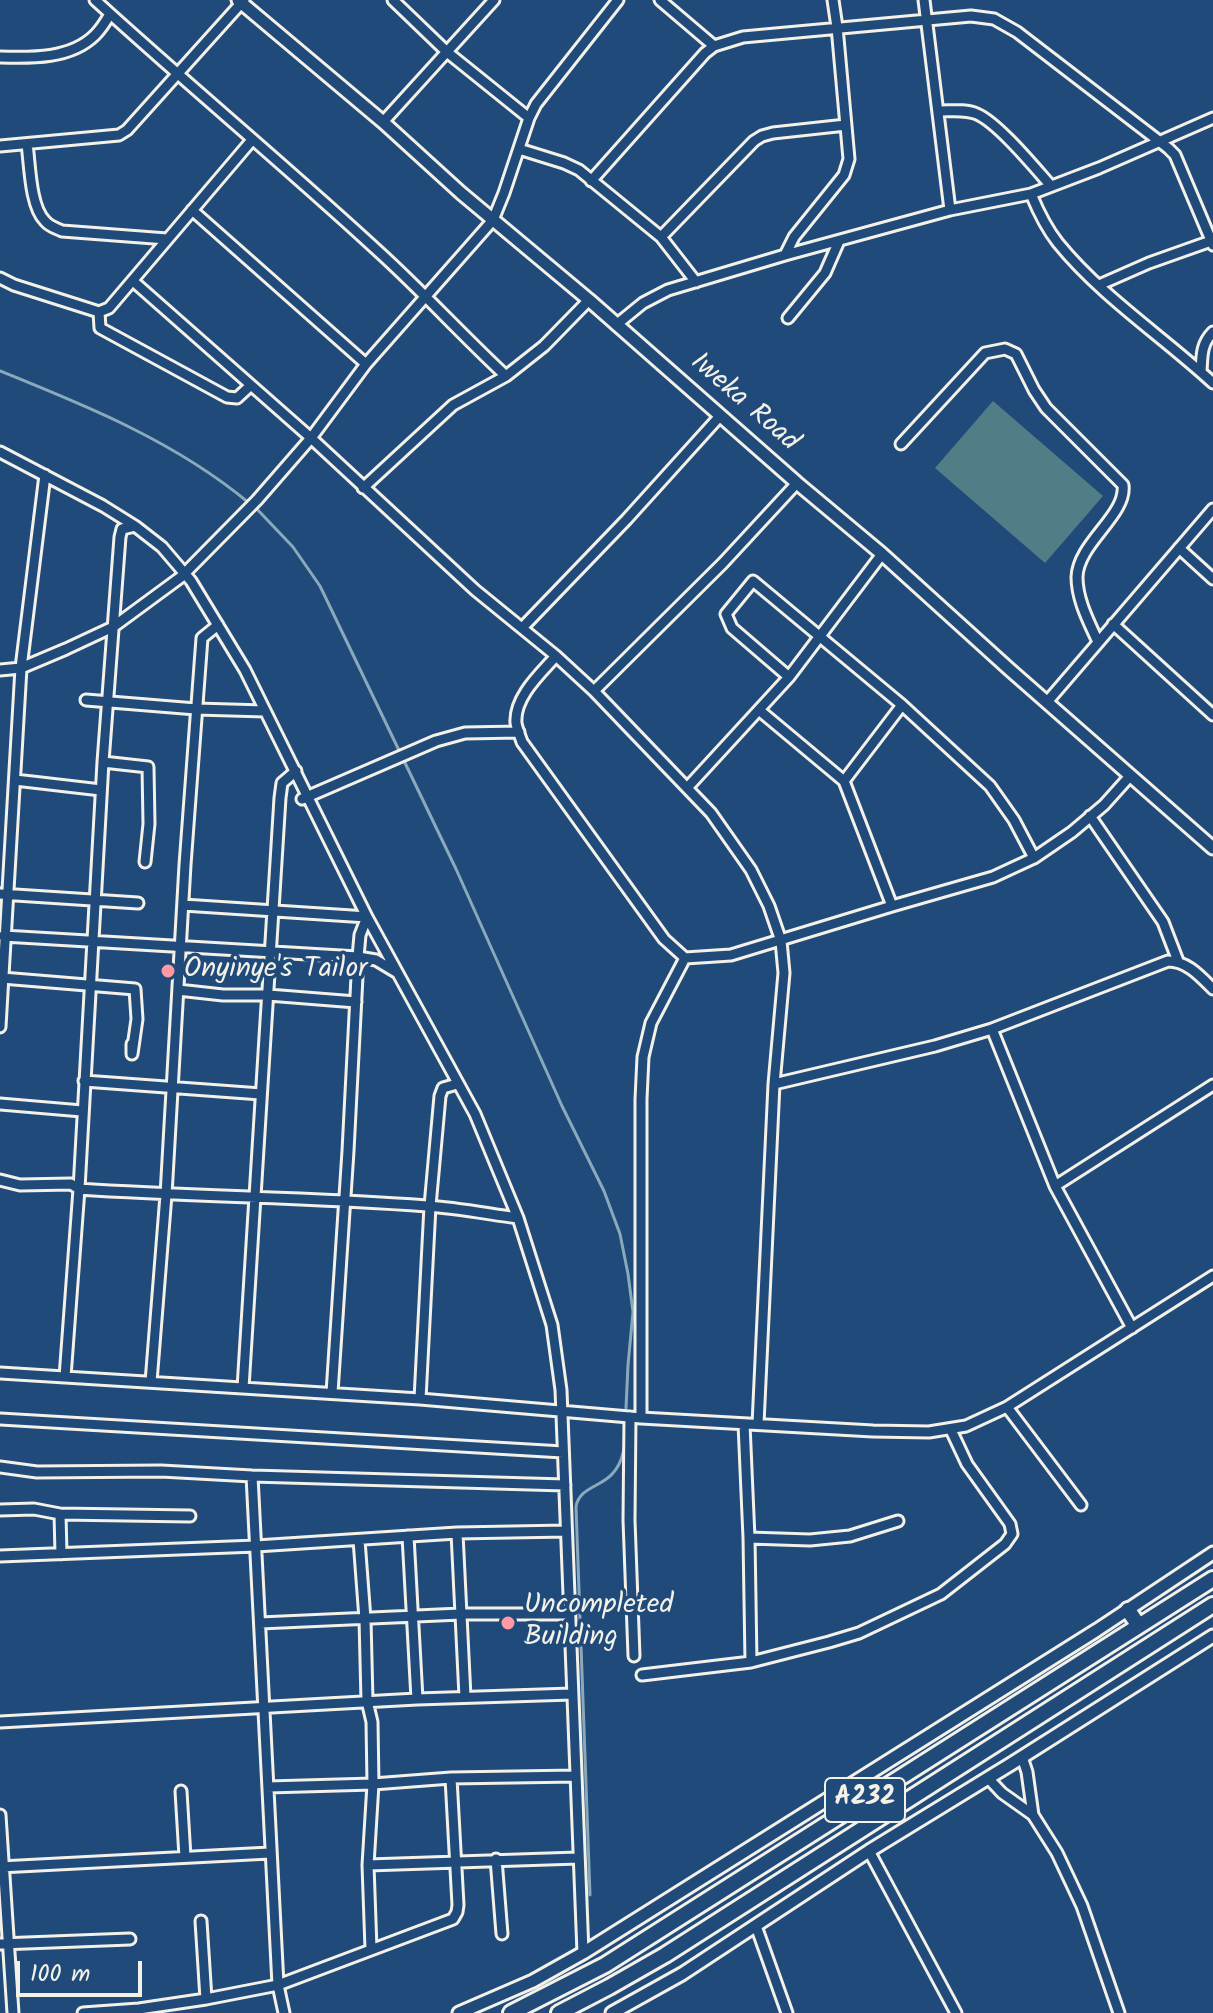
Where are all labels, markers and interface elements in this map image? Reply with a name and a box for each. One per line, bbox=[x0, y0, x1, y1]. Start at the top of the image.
street label: Iweka Road bbox=[682, 347, 804, 461]
place label: Onyinye's Tailor bbox=[184, 954, 367, 988]
marker: Onyinye's Tailor bbox=[159, 962, 177, 980]
place label: Uncompleted Building bbox=[524, 1590, 673, 1656]
marker: Uncompleted Building bbox=[499, 1614, 517, 1632]
road number: A232 bbox=[825, 1778, 905, 1822]
scale bar bbox=[20, 1945, 146, 1995]
text: 100 m bbox=[30, 1955, 90, 1994]

